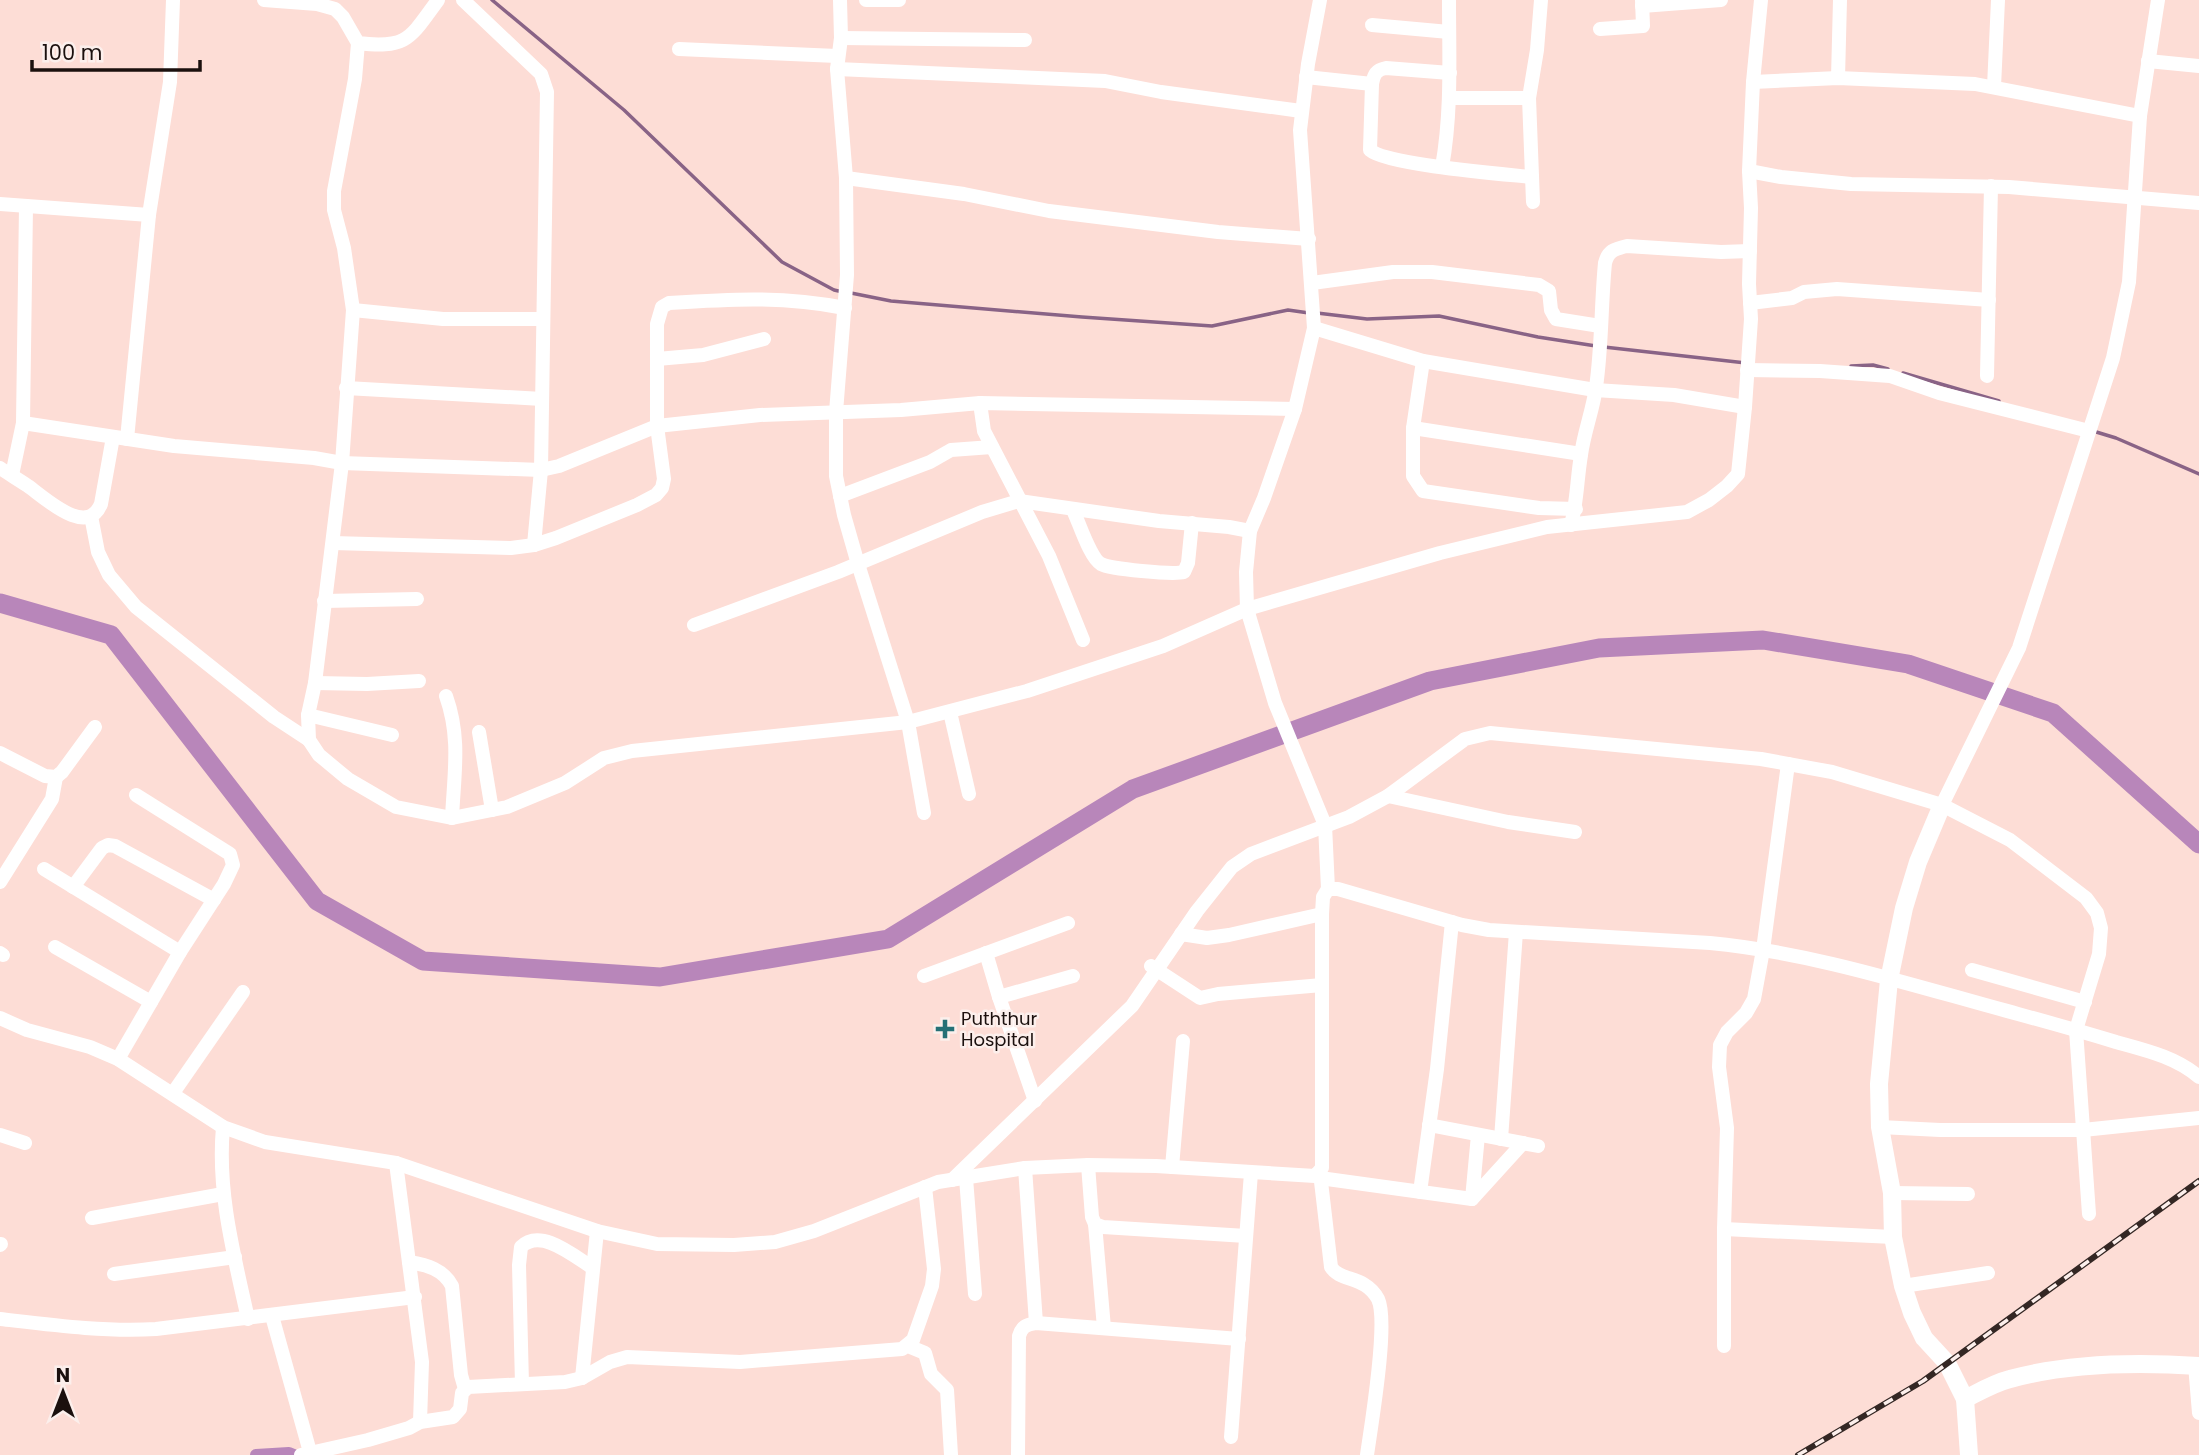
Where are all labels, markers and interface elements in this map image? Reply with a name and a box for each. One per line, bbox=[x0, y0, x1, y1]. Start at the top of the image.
scale bar bbox=[32, 28, 200, 72]
text: 100 m bbox=[42, 38, 102, 67]
place label: Puththur Hospital bbox=[961, 1006, 1038, 1052]
marker: Puththur Hospital bbox=[935, 1019, 955, 1039]
north arrow bbox=[28, 1357, 98, 1427]
text: N bbox=[56, 1362, 70, 1389]

